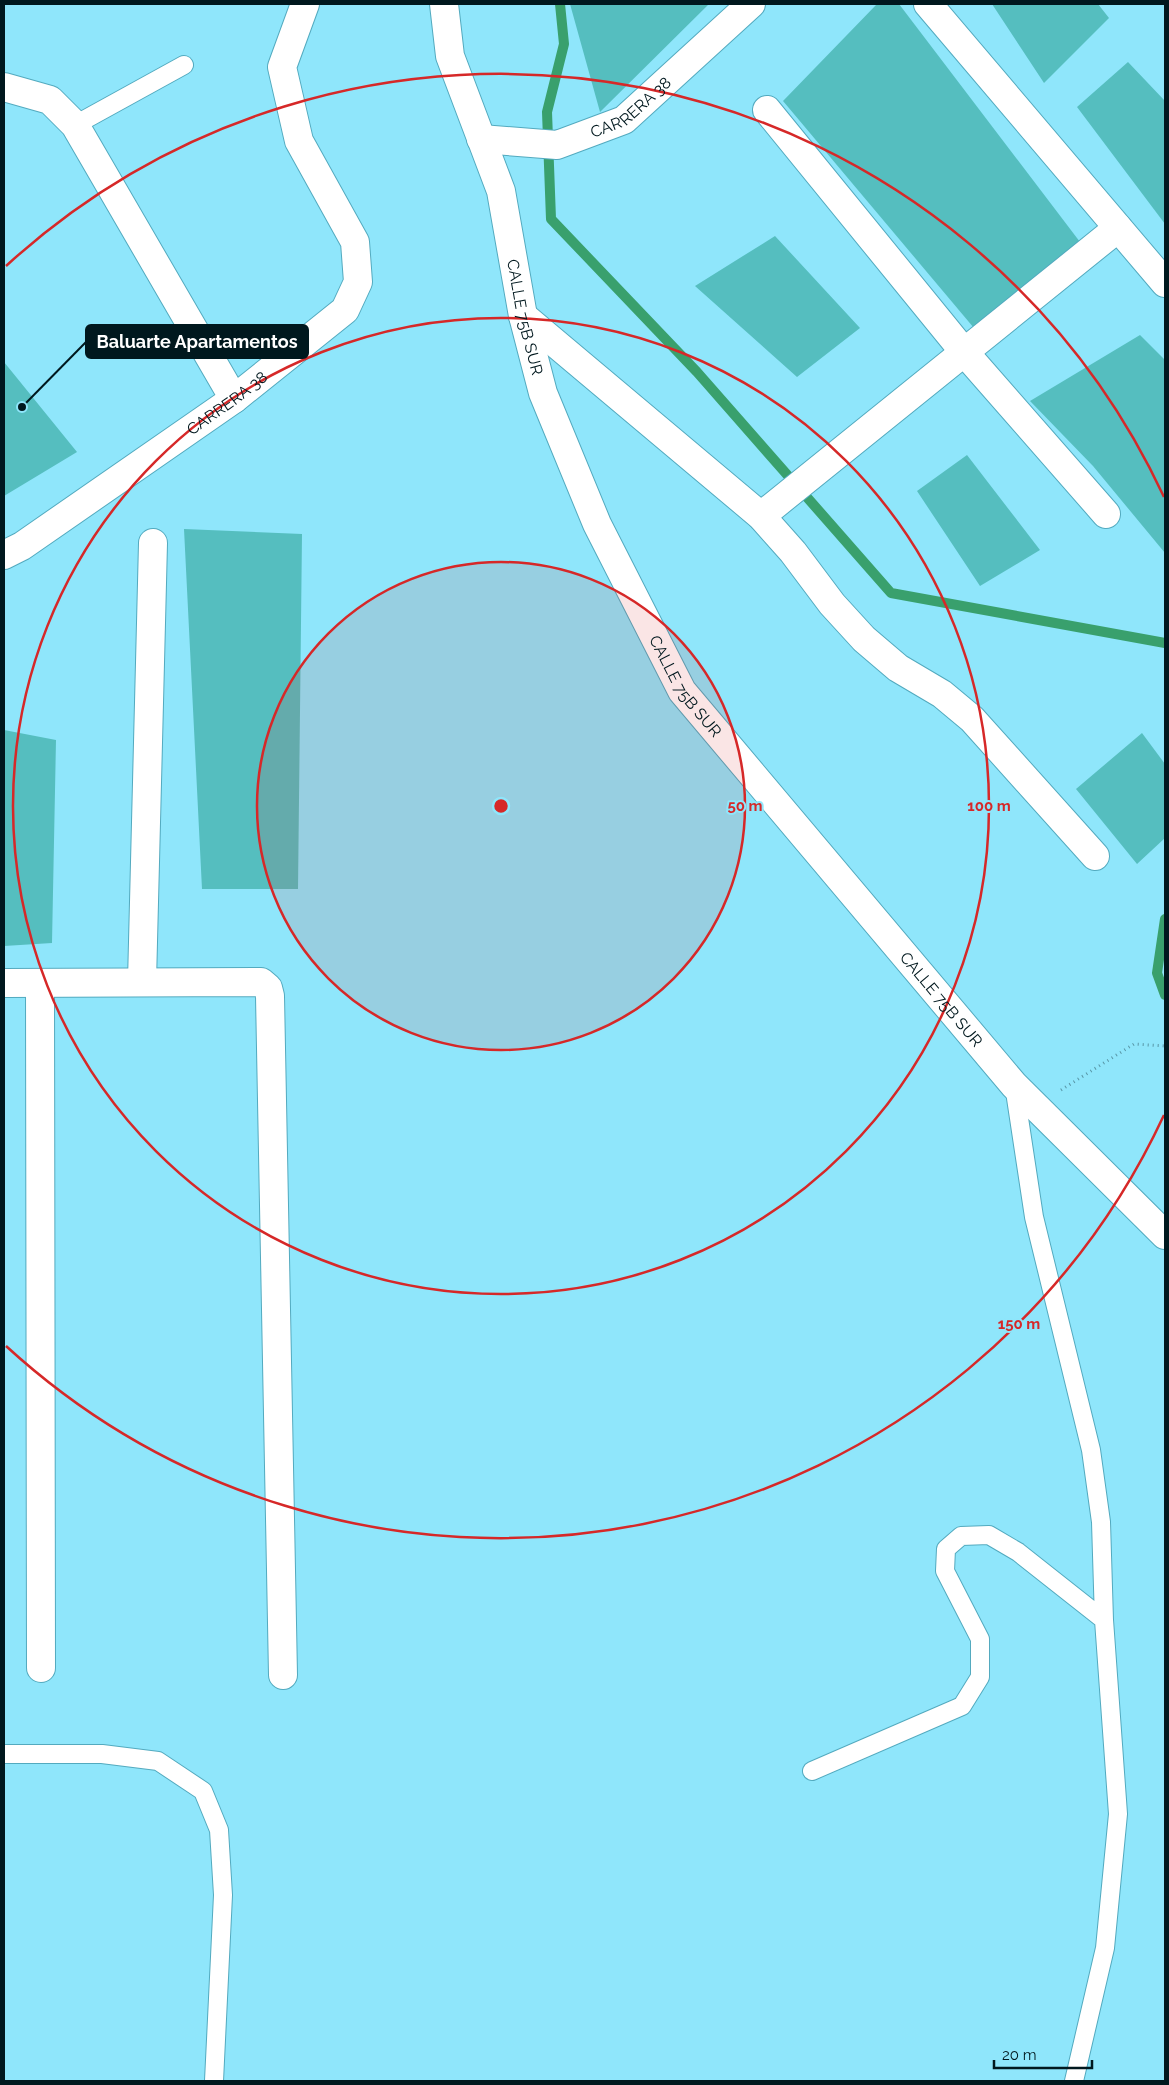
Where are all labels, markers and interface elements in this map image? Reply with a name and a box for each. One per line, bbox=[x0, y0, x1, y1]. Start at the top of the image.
street label: CARRERA 38 bbox=[588, 73, 675, 141]
street label: CALLE 75B SUR bbox=[504, 258, 547, 377]
callout: Baluarte Apartamentos bbox=[86, 325, 308, 358]
text: Baluarte Apartamentos bbox=[96, 331, 298, 352]
street label: CARRERA 38 bbox=[183, 367, 271, 439]
street label: CALLE 75B SUR bbox=[646, 632, 726, 741]
centre of rings bbox=[492, 797, 510, 815]
text: 50 m bbox=[727, 797, 763, 815]
text: 100 m bbox=[967, 797, 1011, 815]
street label: CALLE 75B SUR bbox=[896, 948, 987, 1050]
text: 150 m bbox=[998, 1315, 1040, 1333]
scale bar bbox=[994, 2038, 1092, 2070]
text: 20 m bbox=[1002, 2046, 1037, 2064]

